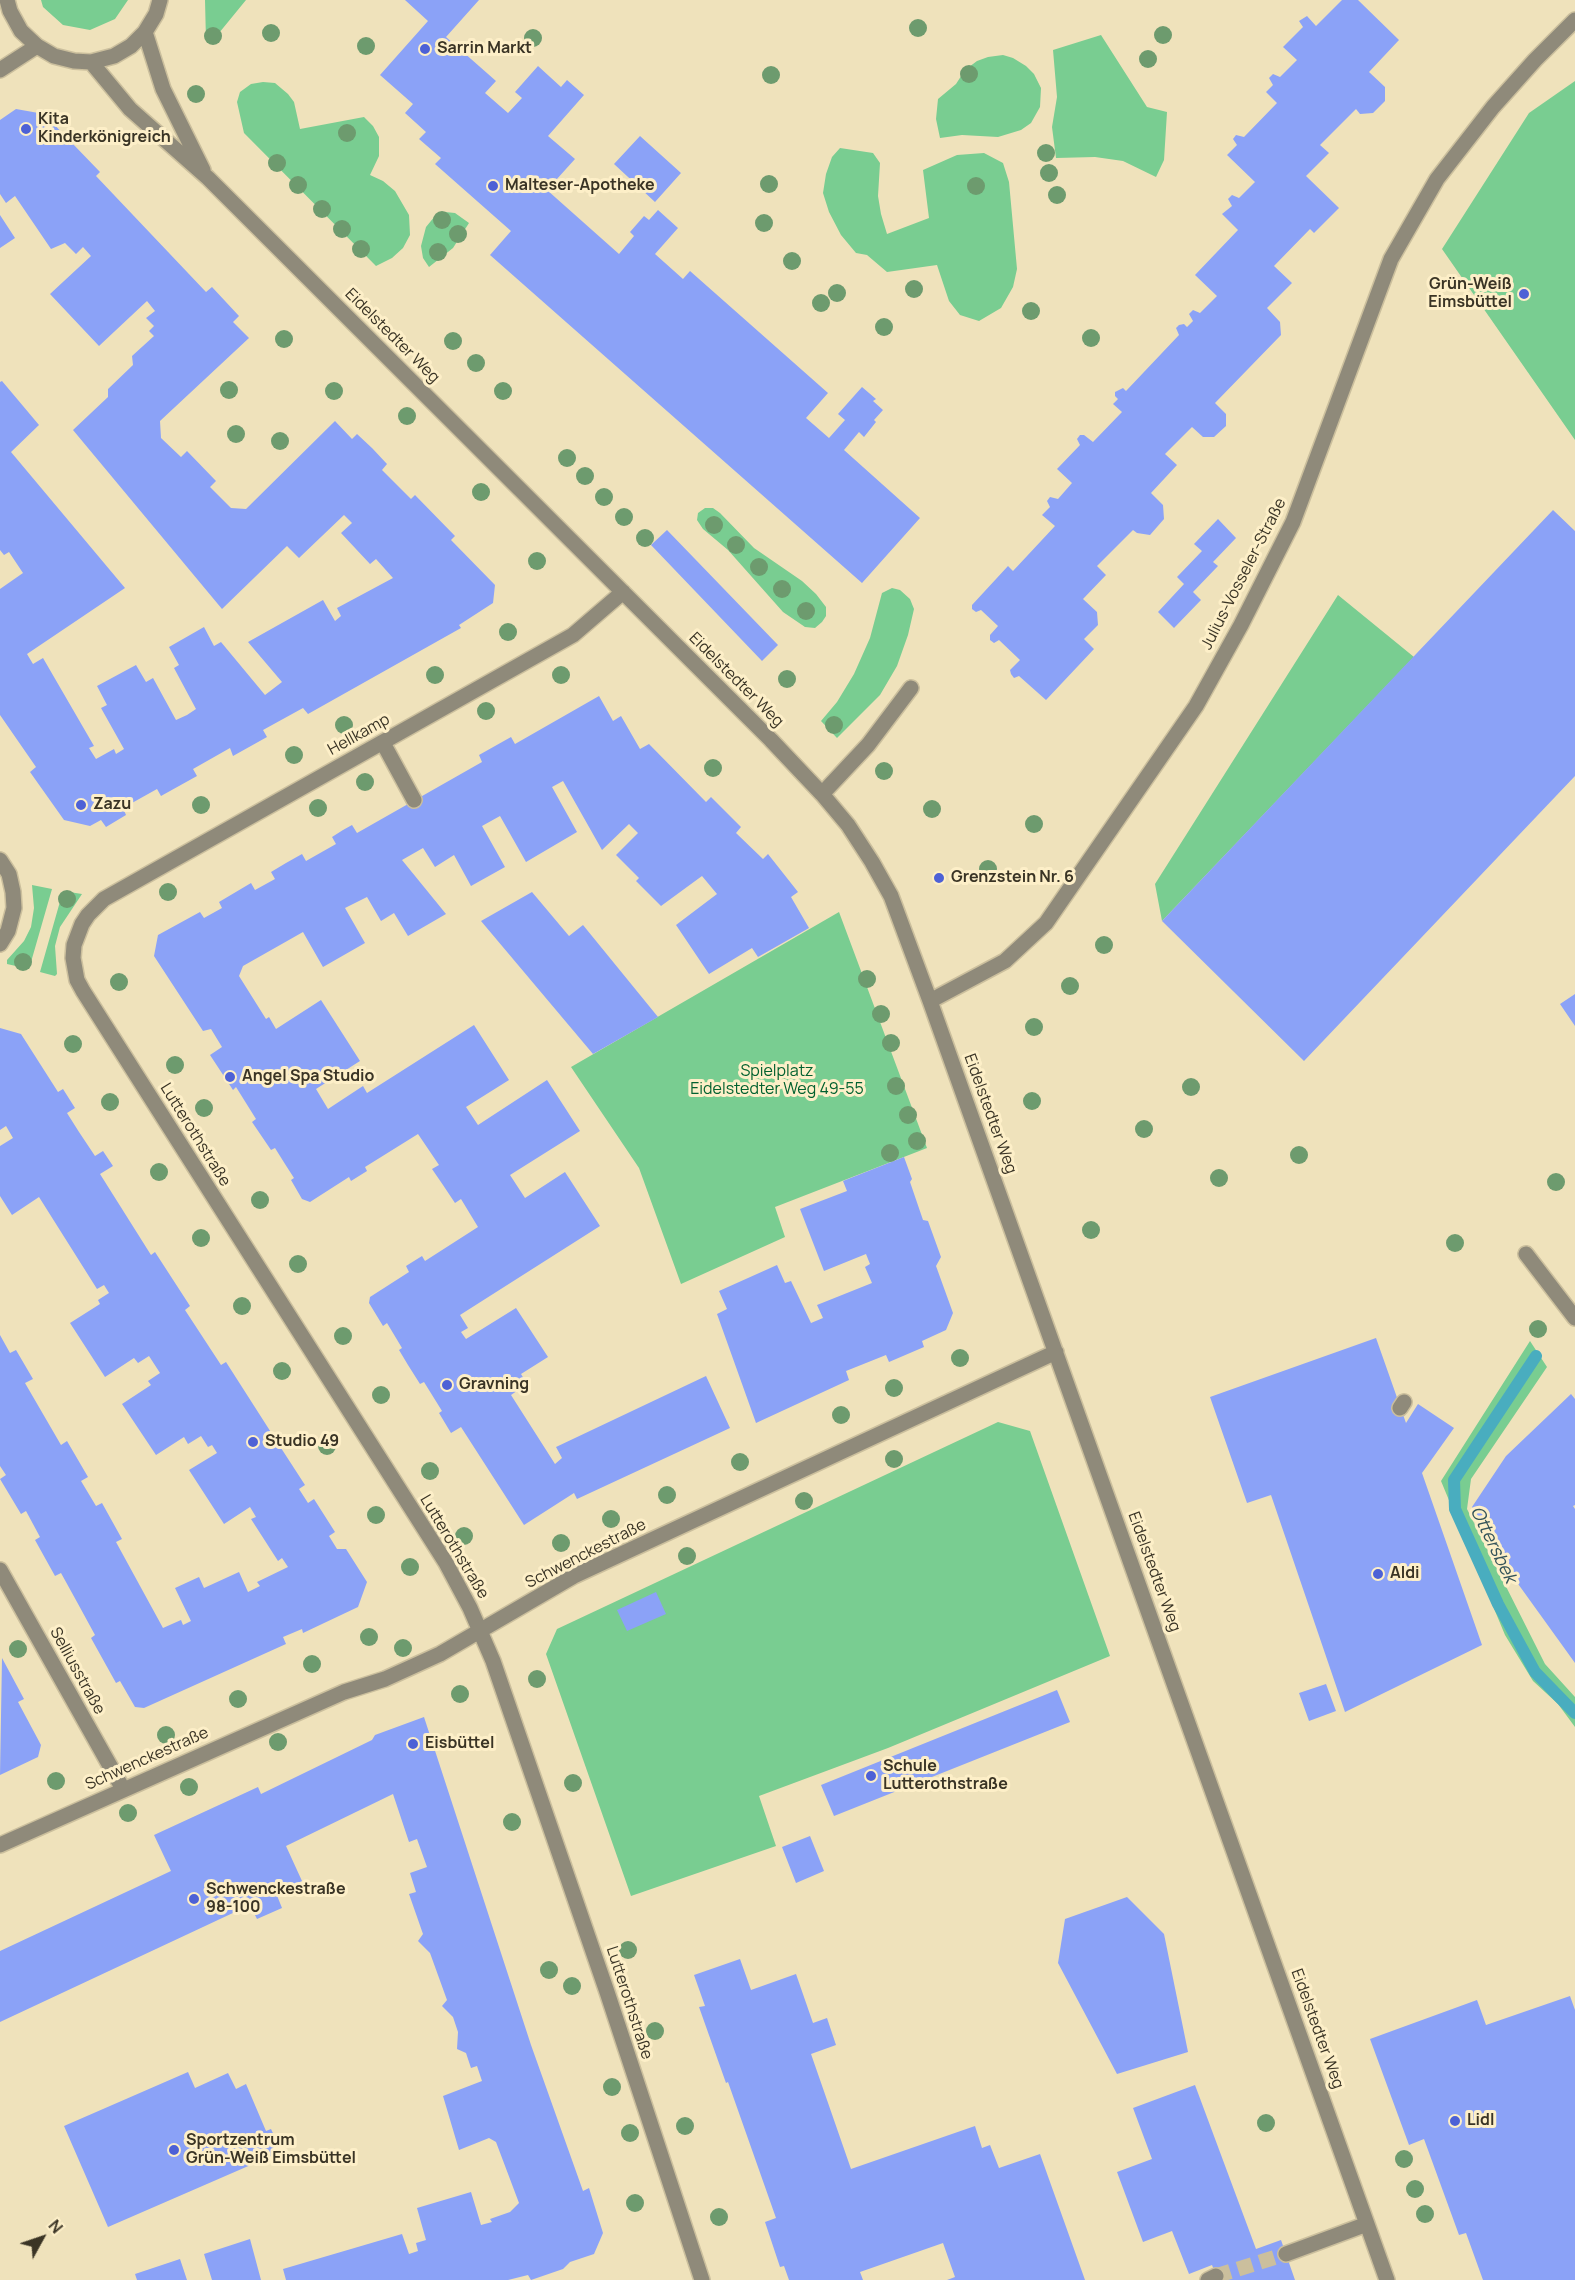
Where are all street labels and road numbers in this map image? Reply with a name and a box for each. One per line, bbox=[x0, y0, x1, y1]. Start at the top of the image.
street label: Eidelstedter Weg bbox=[341, 285, 443, 387]
street label: Julius-Vosseler-Straße bbox=[1197, 495, 1291, 653]
street label: Eidelstedter Weg bbox=[685, 629, 787, 731]
street label: Hellkamp bbox=[325, 710, 393, 760]
street label: Eidelstedter Weg bbox=[959, 1052, 1021, 1176]
street label: Lutterothstraße bbox=[156, 1080, 234, 1190]
street label: Lutterothstraße bbox=[415, 1492, 493, 1602]
street label: Eidelstedter Weg bbox=[1123, 1510, 1185, 1634]
street label: Schwenckestraße bbox=[522, 1515, 650, 1593]
street label: Selliusstraße bbox=[45, 1624, 109, 1718]
street label: Schwenckestraße bbox=[82, 1723, 212, 1795]
street label: Lutterothstraße bbox=[602, 1944, 656, 2062]
street label: Eidelstedter Weg bbox=[1286, 1967, 1348, 2091]

